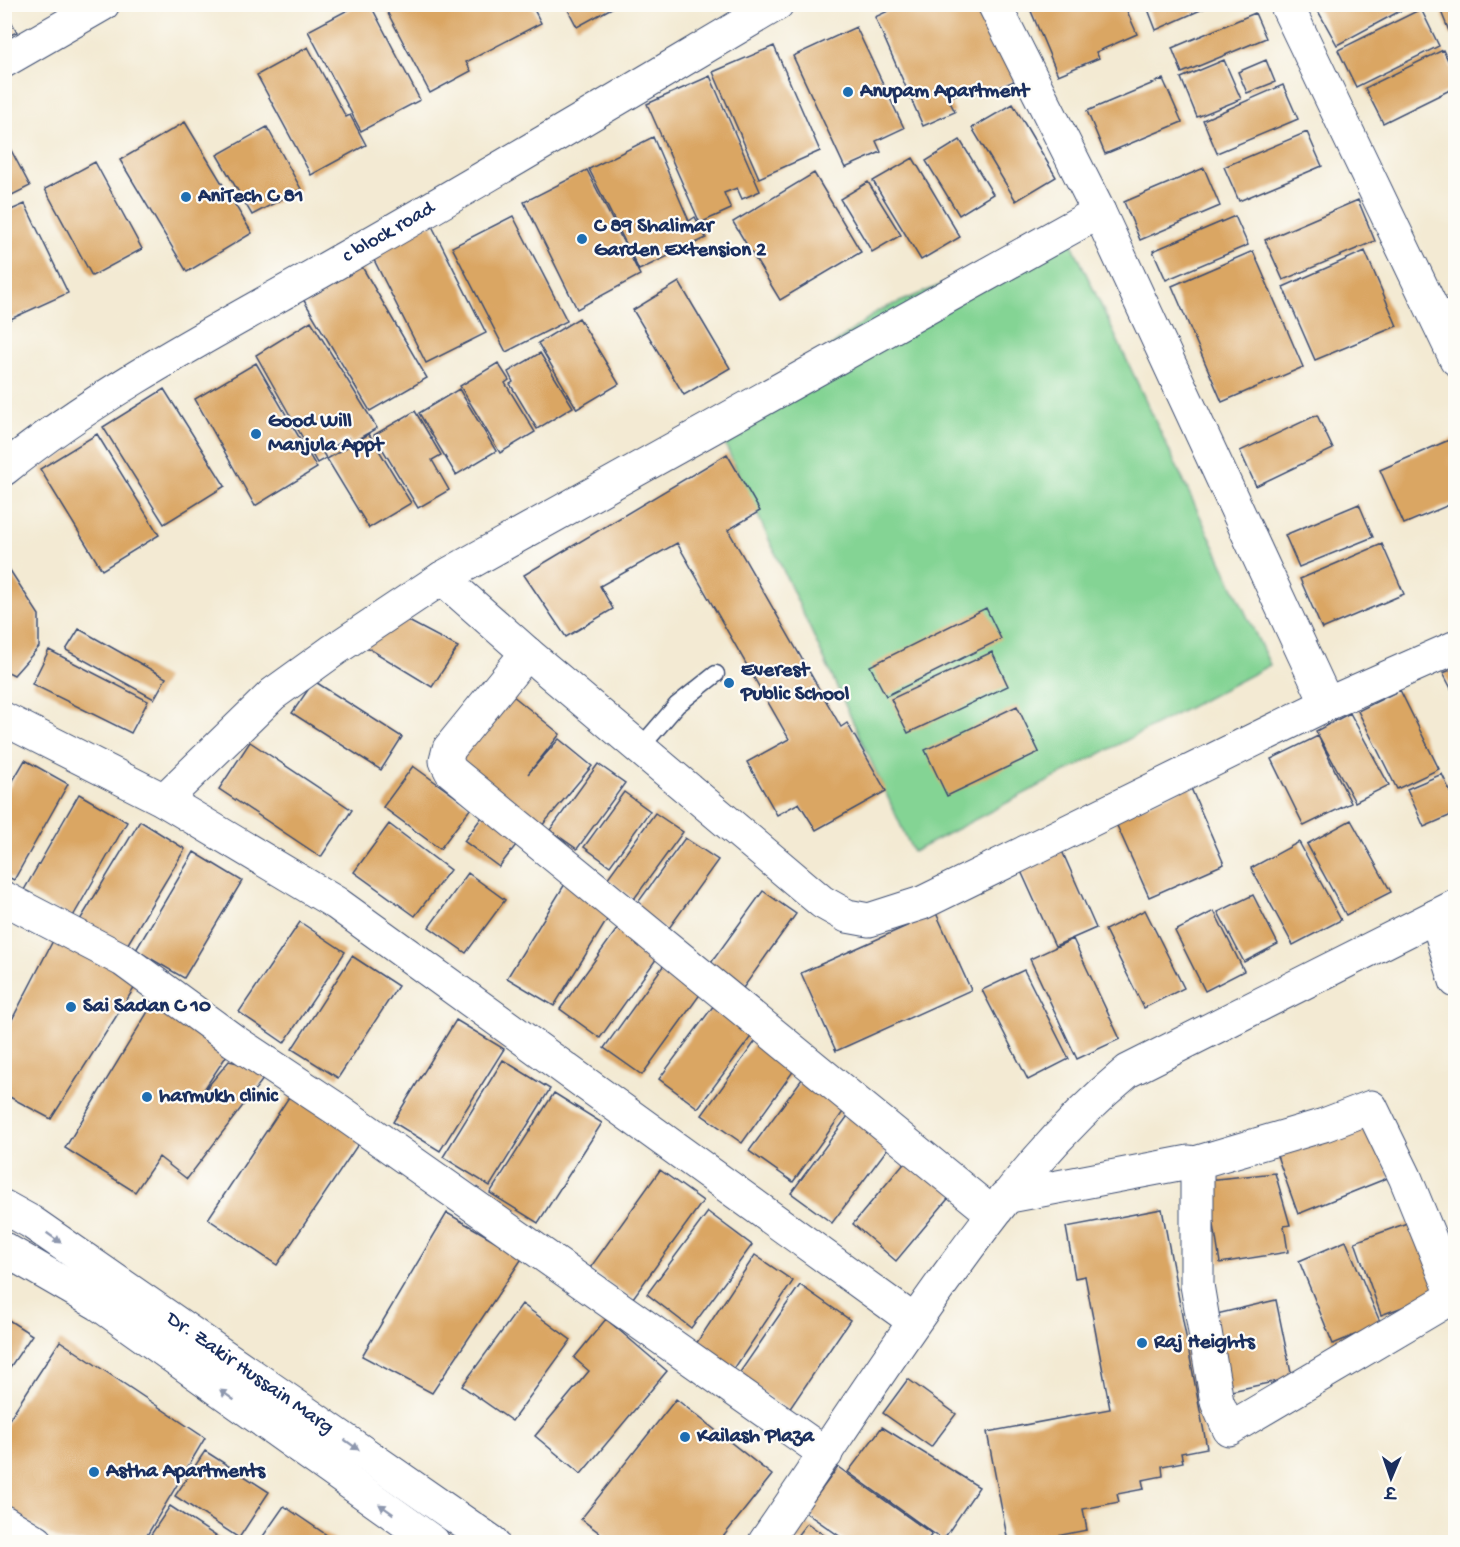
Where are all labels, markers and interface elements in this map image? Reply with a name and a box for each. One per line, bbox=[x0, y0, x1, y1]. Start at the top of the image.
place label: Anupam Apartment bbox=[859, 80, 1031, 105]
marker: Anupam Apartment bbox=[841, 85, 855, 99]
place label: AniTech C 81 bbox=[197, 185, 304, 210]
marker: AniTech C 81 bbox=[179, 190, 193, 204]
street label: c block road bbox=[338, 195, 441, 269]
place label: C 89 Shalimar Garden Extension 2 bbox=[593, 215, 767, 264]
marker: C 89 Shalimar Garden Extension 2 bbox=[575, 232, 589, 246]
place label: Good Will Manjula Appt bbox=[268, 410, 385, 459]
marker: Good Will Manjula Appt bbox=[249, 427, 263, 441]
place label: Everest Public School bbox=[740, 659, 850, 708]
marker: Everest Public School bbox=[722, 676, 736, 690]
place label: Sai Sadan C 10 bbox=[83, 995, 211, 1020]
marker: Sai Sadan C 10 bbox=[64, 1000, 78, 1014]
place label: harmukh clinic bbox=[159, 1085, 280, 1110]
marker: harmukh clinic bbox=[140, 1090, 154, 1104]
one-way arrow bbox=[46, 1232, 62, 1244]
street label: Dr. Zakir Hussain Marg bbox=[159, 1306, 338, 1441]
place label: Raj Heights bbox=[1153, 1331, 1256, 1356]
marker: Raj Heights bbox=[1135, 1336, 1149, 1350]
one-way arrow bbox=[219, 1390, 235, 1401]
place label: Kailash Plaza bbox=[696, 1425, 815, 1450]
marker: Kailash Plaza bbox=[678, 1430, 692, 1444]
one-way arrow bbox=[344, 1439, 360, 1451]
north arrow bbox=[1361, 1448, 1421, 1508]
place label: Astha Apartments bbox=[105, 1460, 266, 1485]
marker: Astha Apartments bbox=[87, 1465, 101, 1479]
text: उ bbox=[1384, 1480, 1398, 1499]
one-way arrow bbox=[378, 1503, 393, 1515]

